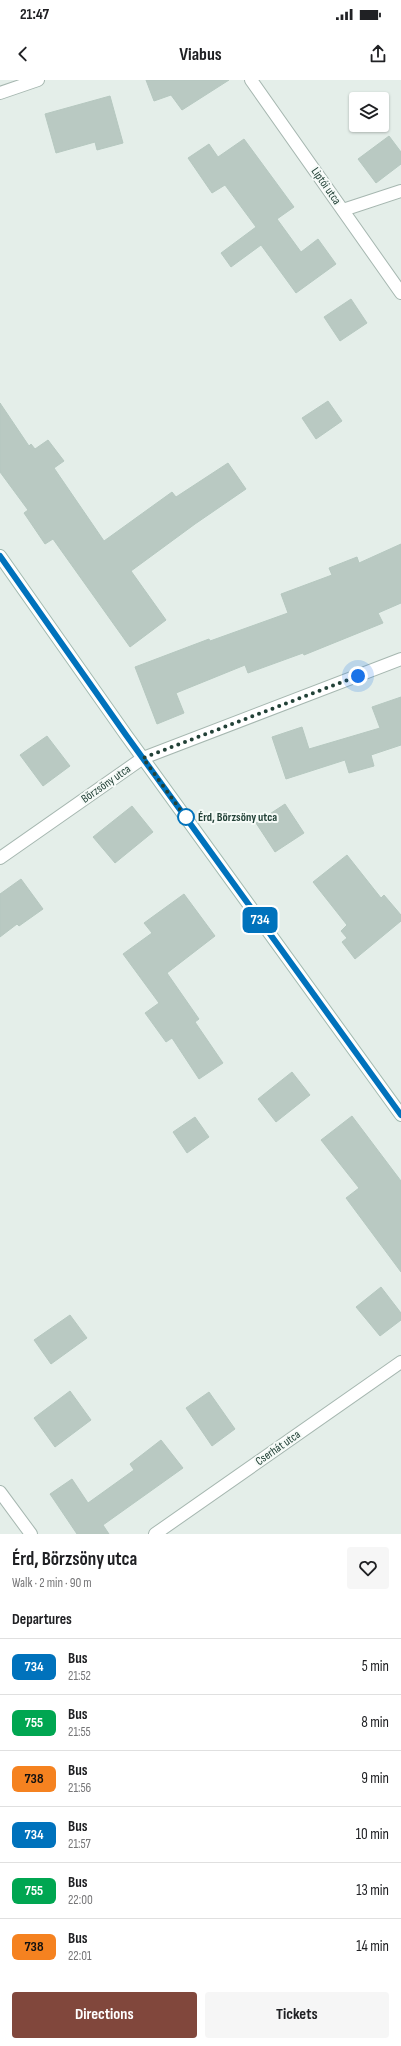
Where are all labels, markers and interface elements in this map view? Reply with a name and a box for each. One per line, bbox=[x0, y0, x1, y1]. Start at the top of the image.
text: 21:47 bbox=[20, 5, 49, 24]
icon: back bbox=[12, 43, 34, 65]
icon: share bbox=[367, 43, 389, 65]
text: Viabus bbox=[179, 44, 222, 65]
map controls bbox=[349, 92, 389, 132]
button: layers bbox=[349, 92, 389, 132]
street label: Liptói utca bbox=[308, 164, 344, 208]
your location bbox=[348, 666, 368, 686]
street label: Börzsöny utca bbox=[78, 761, 134, 806]
marker: Érd, Börzsöny utca bbox=[177, 808, 195, 826]
place label: Érd, Börzsöny utca bbox=[198, 810, 277, 825]
line badge: 734 bbox=[237, 907, 283, 933]
text: 734 bbox=[251, 911, 269, 928]
street label: Cserhát utca bbox=[253, 1427, 304, 1469]
button: heart bbox=[347, 1547, 389, 1589]
text: Érd, Börzsöny utca bbox=[12, 1548, 137, 1571]
text: Walk · 2 min · 90 m bbox=[12, 1575, 92, 1591]
text: Departures bbox=[12, 1610, 72, 1629]
text: Bus bbox=[68, 1649, 87, 1668]
text: 5 min bbox=[362, 1657, 389, 1676]
text: 734 bbox=[25, 1658, 43, 1675]
text: 21:52 bbox=[68, 1668, 91, 1684]
text: Bus bbox=[68, 1705, 87, 1724]
text: 8 min bbox=[361, 1713, 389, 1732]
text: 755 bbox=[25, 1714, 43, 1731]
text: 21:55 bbox=[68, 1724, 91, 1740]
text: Bus bbox=[68, 1761, 87, 1780]
text: 9 min bbox=[361, 1769, 389, 1788]
text: 738 bbox=[25, 1770, 44, 1787]
text: 21:56 bbox=[68, 1780, 91, 1796]
text: Bus bbox=[68, 1817, 87, 1836]
text: 10 min bbox=[356, 1825, 389, 1844]
text: 734 bbox=[25, 1826, 43, 1843]
text: 21:57 bbox=[68, 1836, 91, 1852]
text: Bus bbox=[68, 1873, 87, 1892]
text: 13 min bbox=[356, 1881, 389, 1900]
text: 755 bbox=[25, 1882, 43, 1899]
text: 22:00 bbox=[68, 1892, 93, 1908]
text: Bus bbox=[68, 1929, 87, 1948]
text: 14 min bbox=[356, 1937, 389, 1956]
text: 738 bbox=[25, 1938, 44, 1955]
text: 22:01 bbox=[68, 1948, 92, 1964]
button: Directions bbox=[12, 1992, 197, 2038]
button: Tickets bbox=[205, 1992, 389, 2038]

